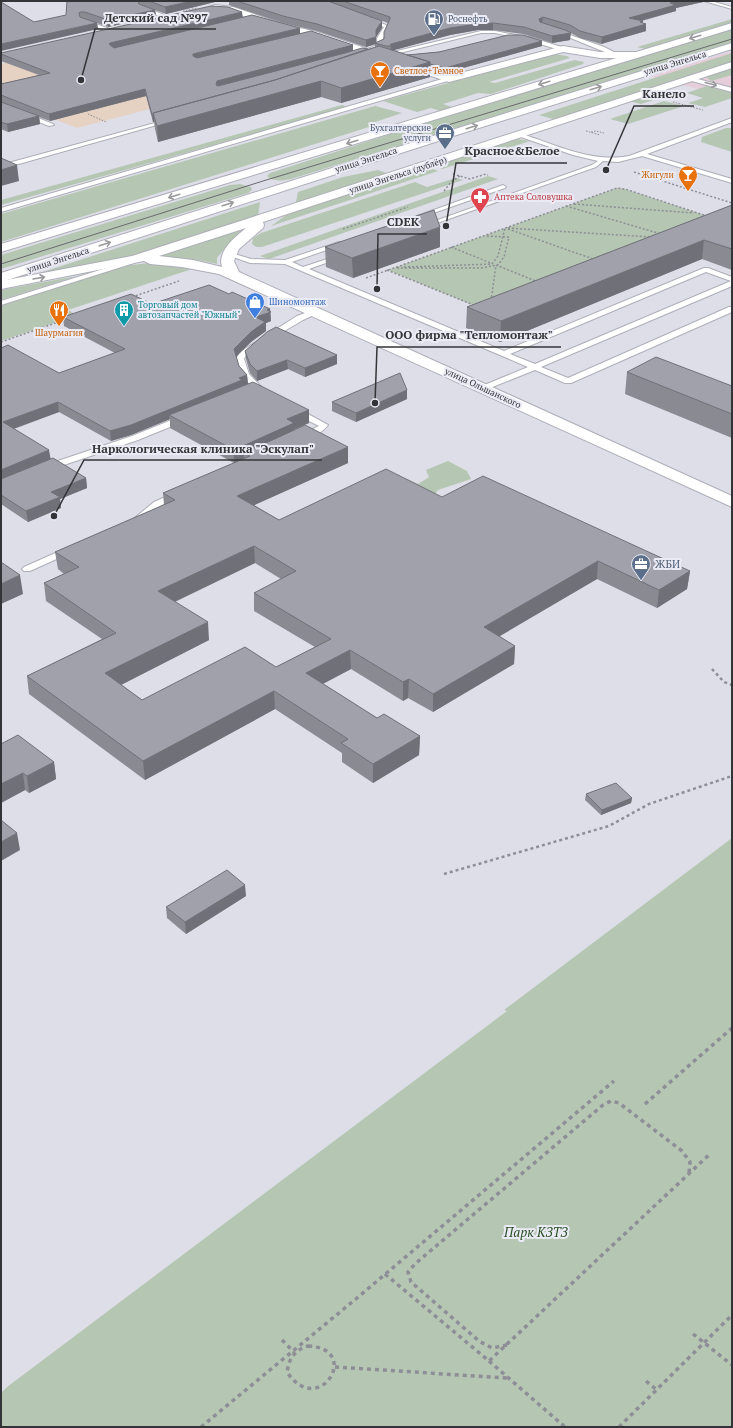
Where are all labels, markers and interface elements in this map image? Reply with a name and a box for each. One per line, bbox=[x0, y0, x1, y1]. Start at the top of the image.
callout: Детский сад №97 bbox=[95, 5, 216, 29]
fuel station icon: Роснефть bbox=[423, 8, 445, 36]
text: Детский сад №97 bbox=[104, 10, 208, 25]
place label: Роснефть bbox=[448, 13, 488, 25]
one-way arrow bbox=[688, 34, 701, 41]
street label: улица Энгельса bbox=[641, 48, 708, 78]
bar icon: Светлое+Темное bbox=[369, 60, 391, 88]
place label: Светлое+Темное bbox=[394, 65, 464, 77]
one-way arrow bbox=[537, 80, 550, 87]
one-way arrow bbox=[704, 81, 717, 89]
callout: Канело bbox=[634, 82, 694, 106]
one-way arrow bbox=[590, 84, 603, 91]
text: Канело bbox=[642, 86, 686, 101]
place label: Бухгалтерские услуги bbox=[370, 122, 431, 144]
office icon: Бухгалтерские услуги bbox=[434, 122, 456, 150]
one-way arrow bbox=[466, 122, 478, 130]
one-way arrow bbox=[346, 139, 359, 146]
callout: Красное&Белое bbox=[456, 139, 567, 163]
text: Красное&Белое bbox=[464, 143, 560, 158]
street label: улица Энгельса bbox=[333, 144, 399, 176]
street label: улица Энгельса (дублёр) bbox=[347, 154, 448, 197]
bar icon: Жигули bbox=[677, 164, 699, 192]
place label: Жигули bbox=[641, 169, 674, 181]
pharmacy icon: Аптека Соловушка bbox=[469, 186, 491, 214]
place label: Аптека Соловушка bbox=[494, 191, 573, 203]
one-way arrow bbox=[168, 193, 181, 200]
one-way arrow bbox=[222, 200, 234, 208]
callout: CDEK bbox=[378, 210, 427, 234]
text: CDEK bbox=[387, 214, 420, 229]
one-way arrow bbox=[98, 240, 111, 247]
street label: улица Энгельса bbox=[25, 244, 91, 276]
one-way arrow bbox=[32, 274, 45, 282]
shop icon: Шиномонтаж bbox=[244, 291, 266, 319]
place label: Шиномонтаж bbox=[269, 296, 326, 308]
restaurant icon: Шаурмагия bbox=[48, 299, 70, 327]
building icon: Торговый дом автозапчастей "Южный" bbox=[113, 299, 135, 327]
place label: Торговый дом автозапчастей "Южный" bbox=[138, 299, 241, 321]
callout: ООО фирма "Тепломонтаж" bbox=[377, 323, 561, 347]
place label: Шаурмагия bbox=[35, 327, 83, 339]
text: ООО фирма "Тепломонтаж" bbox=[385, 327, 553, 342]
street label: улица Ольшанского bbox=[442, 365, 523, 411]
callout: Наркологическая клиника "Эскулап" bbox=[84, 436, 322, 460]
text: Наркологическая клиника "Эскулап" bbox=[92, 441, 314, 456]
office icon: ЖБИ bbox=[630, 553, 652, 581]
place label: ЖБИ bbox=[655, 557, 680, 571]
park label: Парк КЗТЗ bbox=[503, 1223, 569, 1241]

